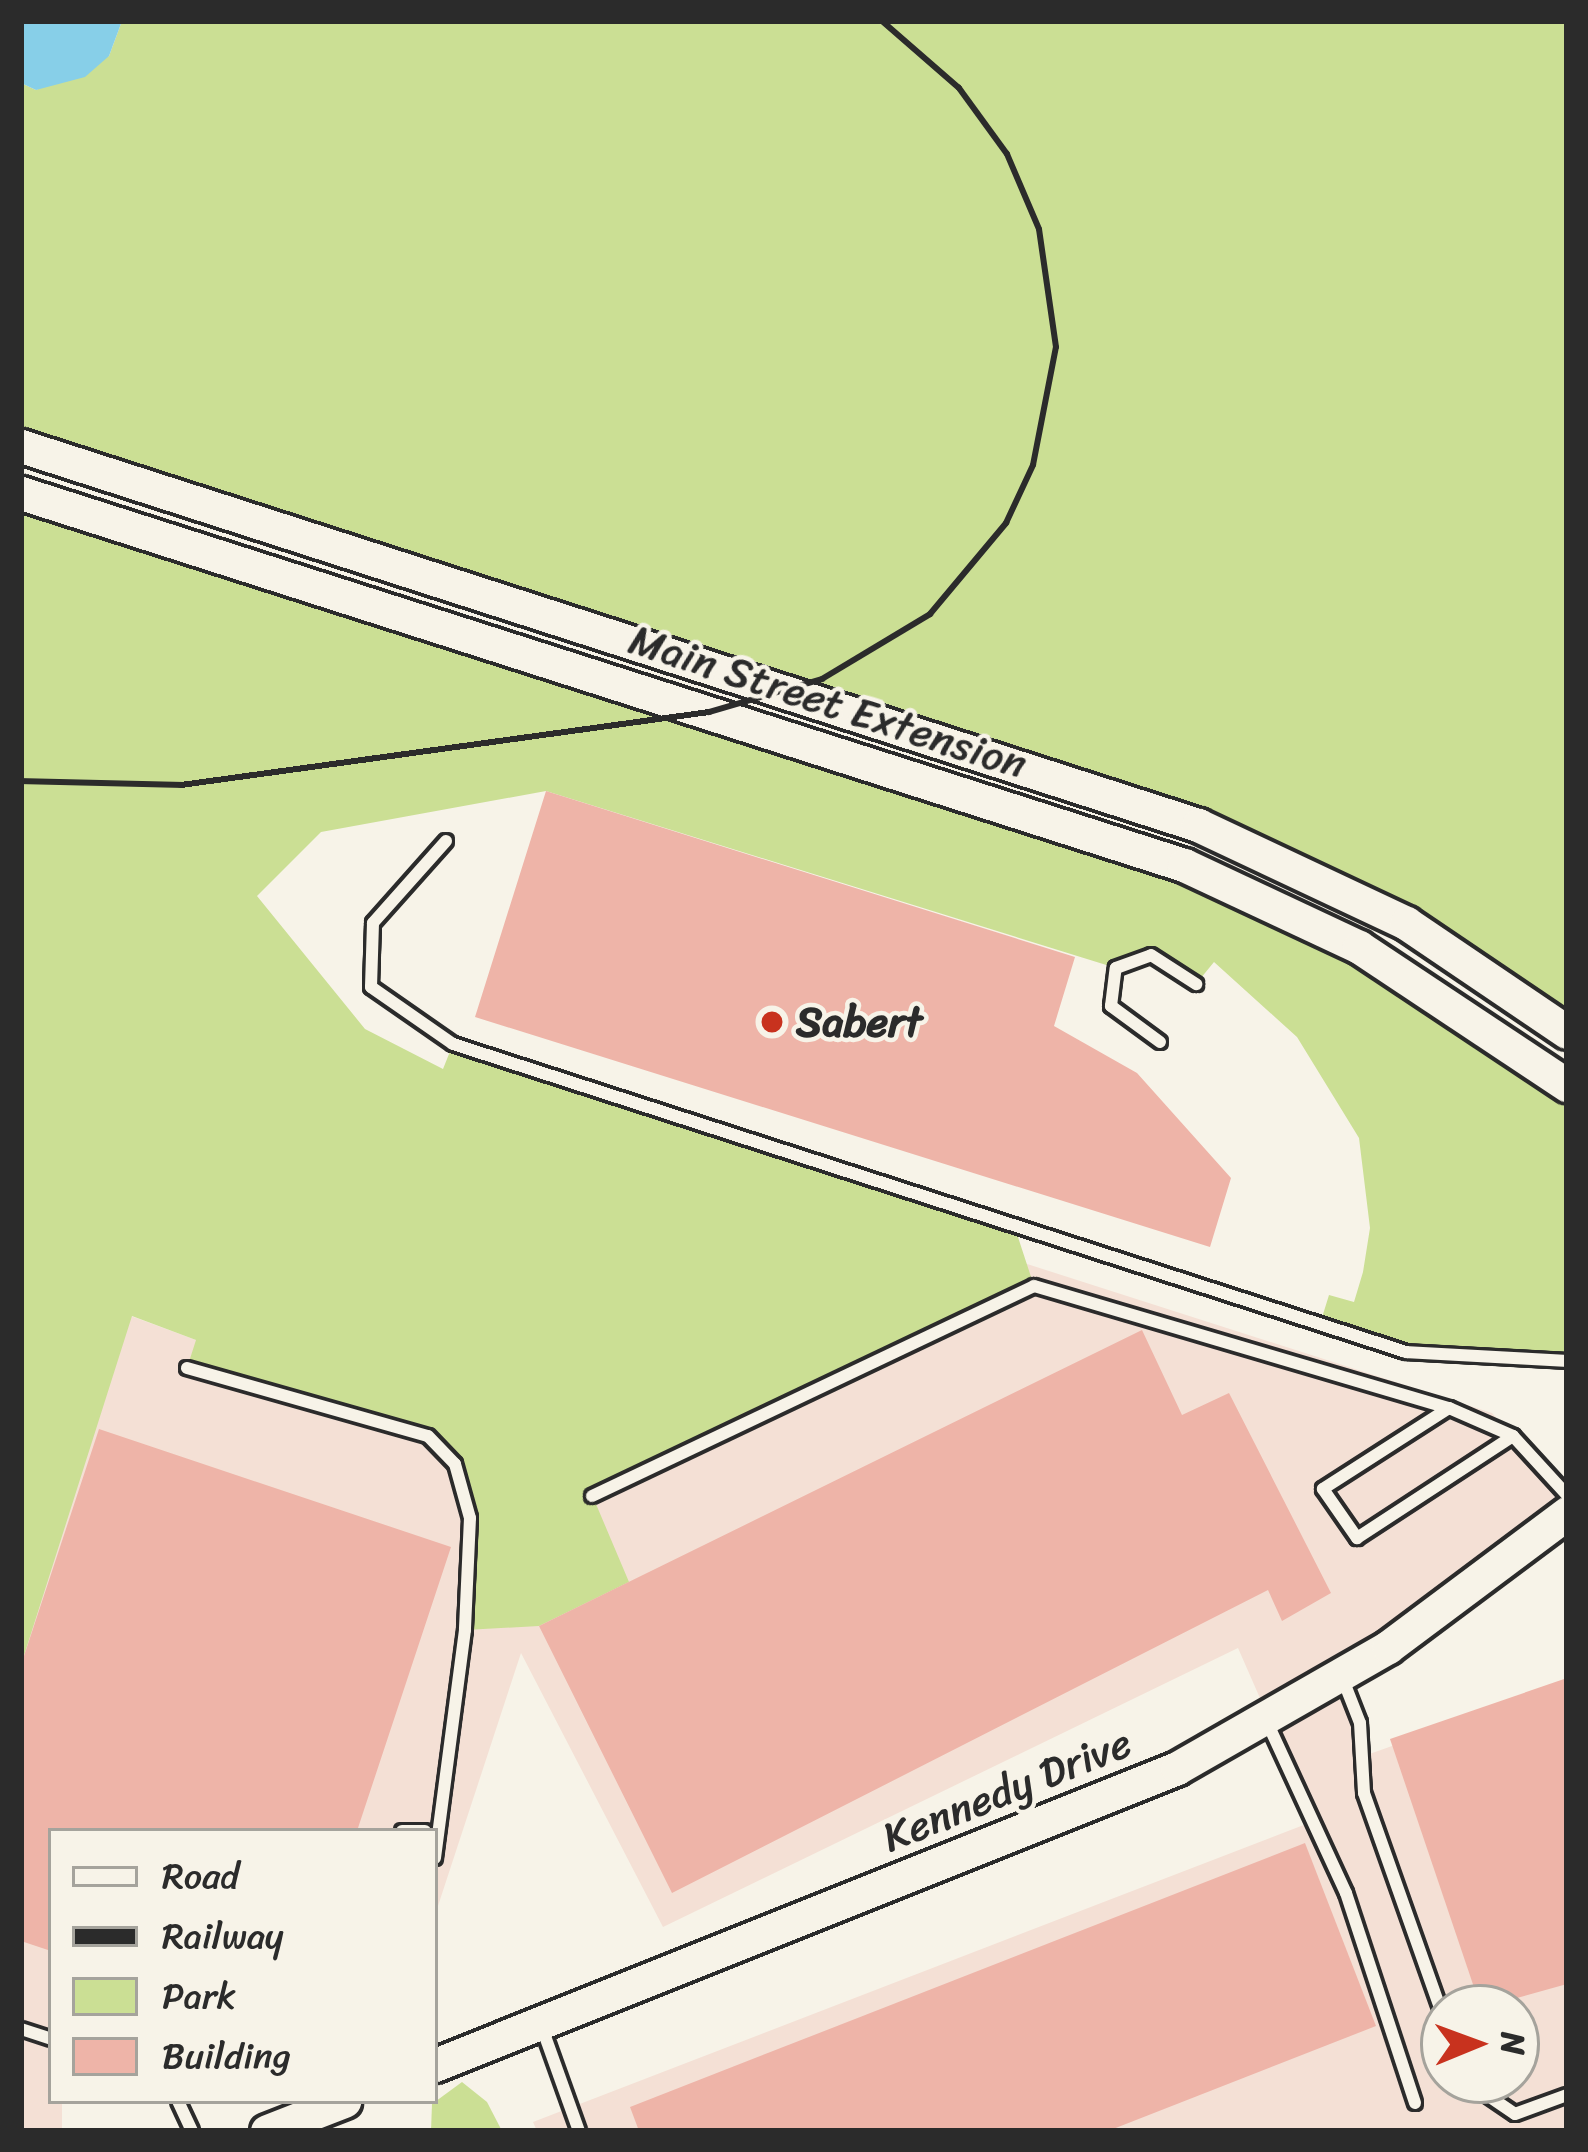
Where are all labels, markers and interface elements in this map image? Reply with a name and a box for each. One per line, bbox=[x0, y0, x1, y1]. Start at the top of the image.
street label: Main Street Extension bbox=[623, 614, 1033, 790]
place label: Sabert bbox=[796, 997, 922, 1047]
marker: Sabert bbox=[759, 1009, 785, 1035]
street label: Kennedy Drive bbox=[875, 1717, 1139, 1863]
legend bbox=[48, 1828, 438, 2104]
text: Road bbox=[162, 1844, 239, 1908]
text: Railway bbox=[162, 1904, 284, 1968]
text: Park bbox=[162, 1964, 236, 2028]
north arrow bbox=[1420, 1984, 1540, 2104]
text: Building bbox=[162, 2024, 291, 2088]
text: N bbox=[1484, 2031, 1542, 2055]

